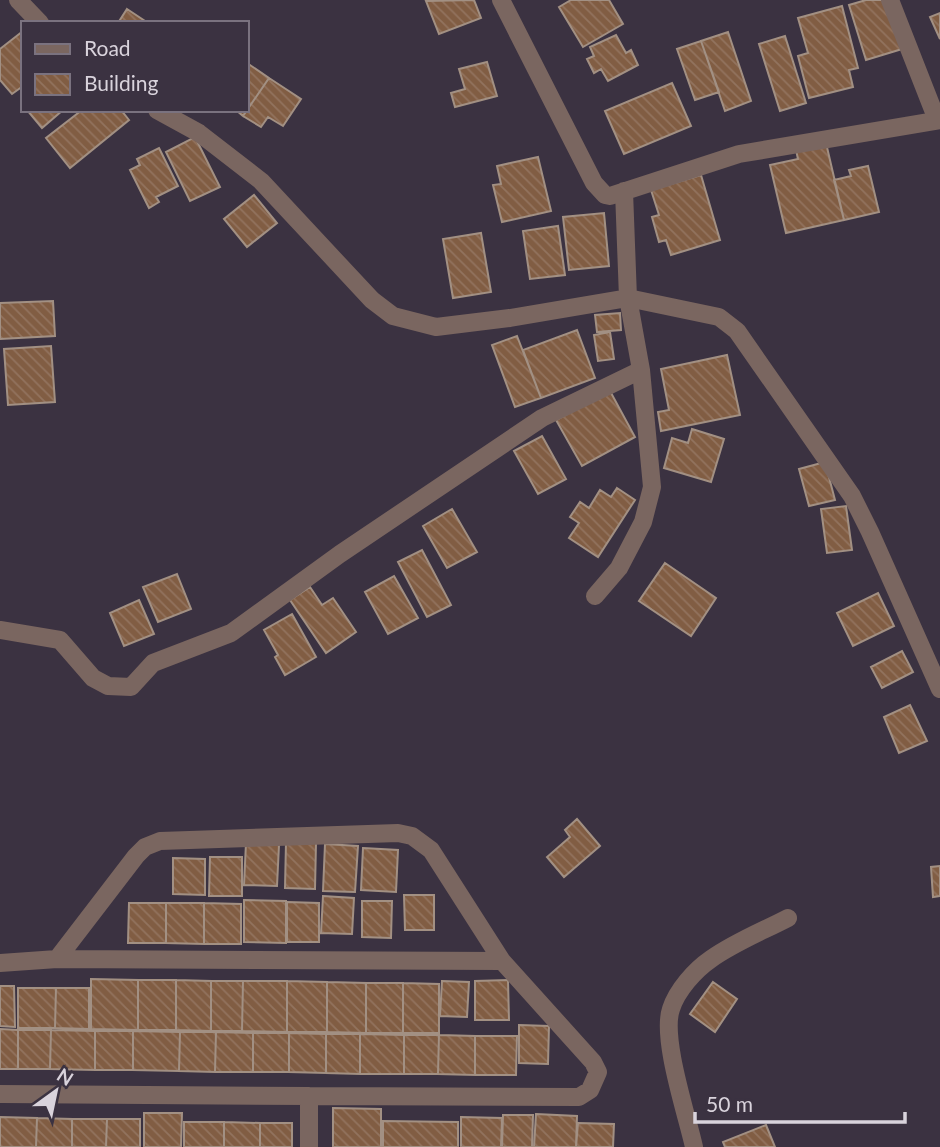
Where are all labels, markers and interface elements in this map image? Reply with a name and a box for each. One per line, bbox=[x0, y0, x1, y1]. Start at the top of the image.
legend bbox=[21, 21, 248, 112]
text: Road bbox=[84, 35, 131, 60]
text: Building bbox=[84, 70, 159, 95]
north arrow bbox=[21, 1056, 91, 1126]
text: N bbox=[53, 1063, 78, 1090]
scale bar bbox=[695, 1080, 905, 1124]
text: 50 m bbox=[706, 1091, 753, 1116]

